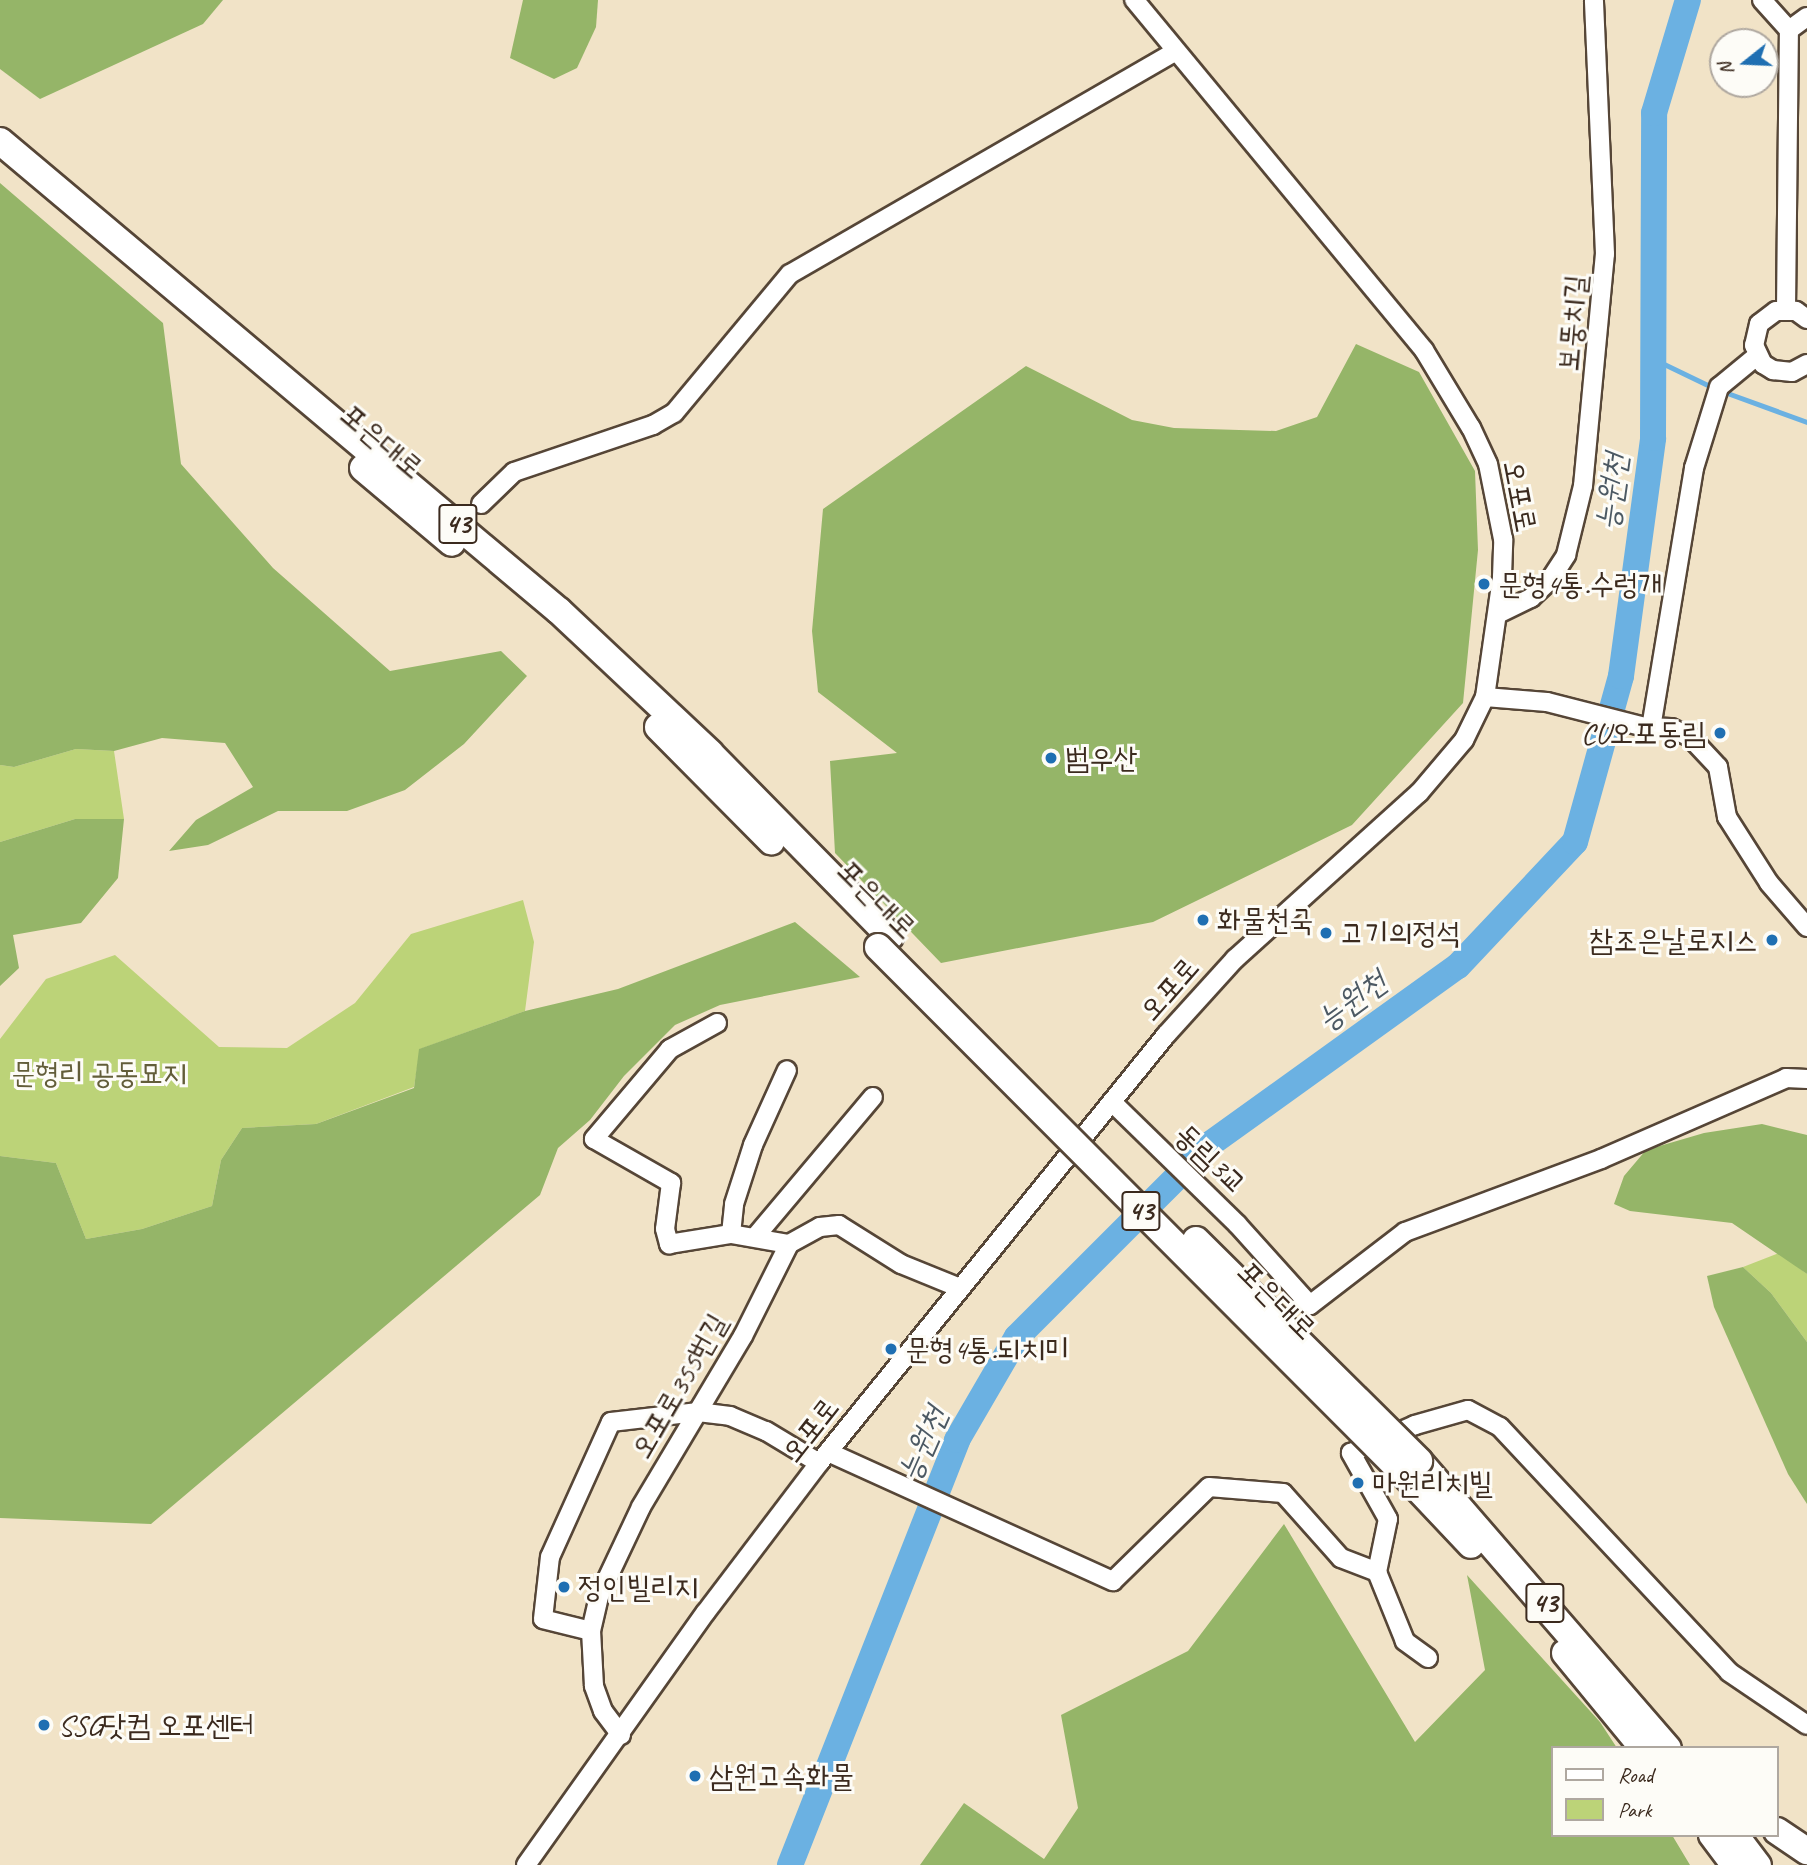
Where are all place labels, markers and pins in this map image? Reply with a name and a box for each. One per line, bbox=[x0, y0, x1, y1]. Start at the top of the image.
place label: 문형4통.수렁개 bbox=[1498, 566, 1662, 602]
marker: 문형4통.수렁개 bbox=[1476, 576, 1492, 592]
place label: CU오포동림 bbox=[1581, 715, 1706, 751]
marker: CU오포동림 bbox=[1712, 725, 1728, 741]
place label: 범우산 bbox=[1065, 740, 1137, 776]
marker: 범우산 bbox=[1043, 750, 1059, 766]
place label: 화물천국 bbox=[1217, 902, 1314, 938]
marker: 화물천국 bbox=[1195, 912, 1211, 928]
place label: 고기의정석 bbox=[1340, 915, 1461, 951]
place label: 참조은날로지스 bbox=[1589, 922, 1758, 958]
marker: 고기의정석 bbox=[1318, 925, 1334, 941]
marker: 참조은날로지스 bbox=[1764, 932, 1780, 948]
place label: 문형4통.되치미 bbox=[905, 1331, 1069, 1367]
marker: 문형4통.되치미 bbox=[883, 1341, 899, 1357]
place label: 마원리치빌 bbox=[1372, 1465, 1493, 1501]
marker: 마원리치빌 bbox=[1350, 1475, 1366, 1491]
place label: 정인빌리지 bbox=[578, 1569, 699, 1605]
marker: 정인빌리지 bbox=[556, 1579, 572, 1595]
place label: SSG닷컴 오포센터 bbox=[58, 1707, 254, 1743]
marker: SSG닷컴 오포센터 bbox=[36, 1717, 52, 1733]
place label: 삼원고속화물 bbox=[709, 1758, 854, 1794]
marker: 삼원고속화물 bbox=[687, 1768, 703, 1784]

